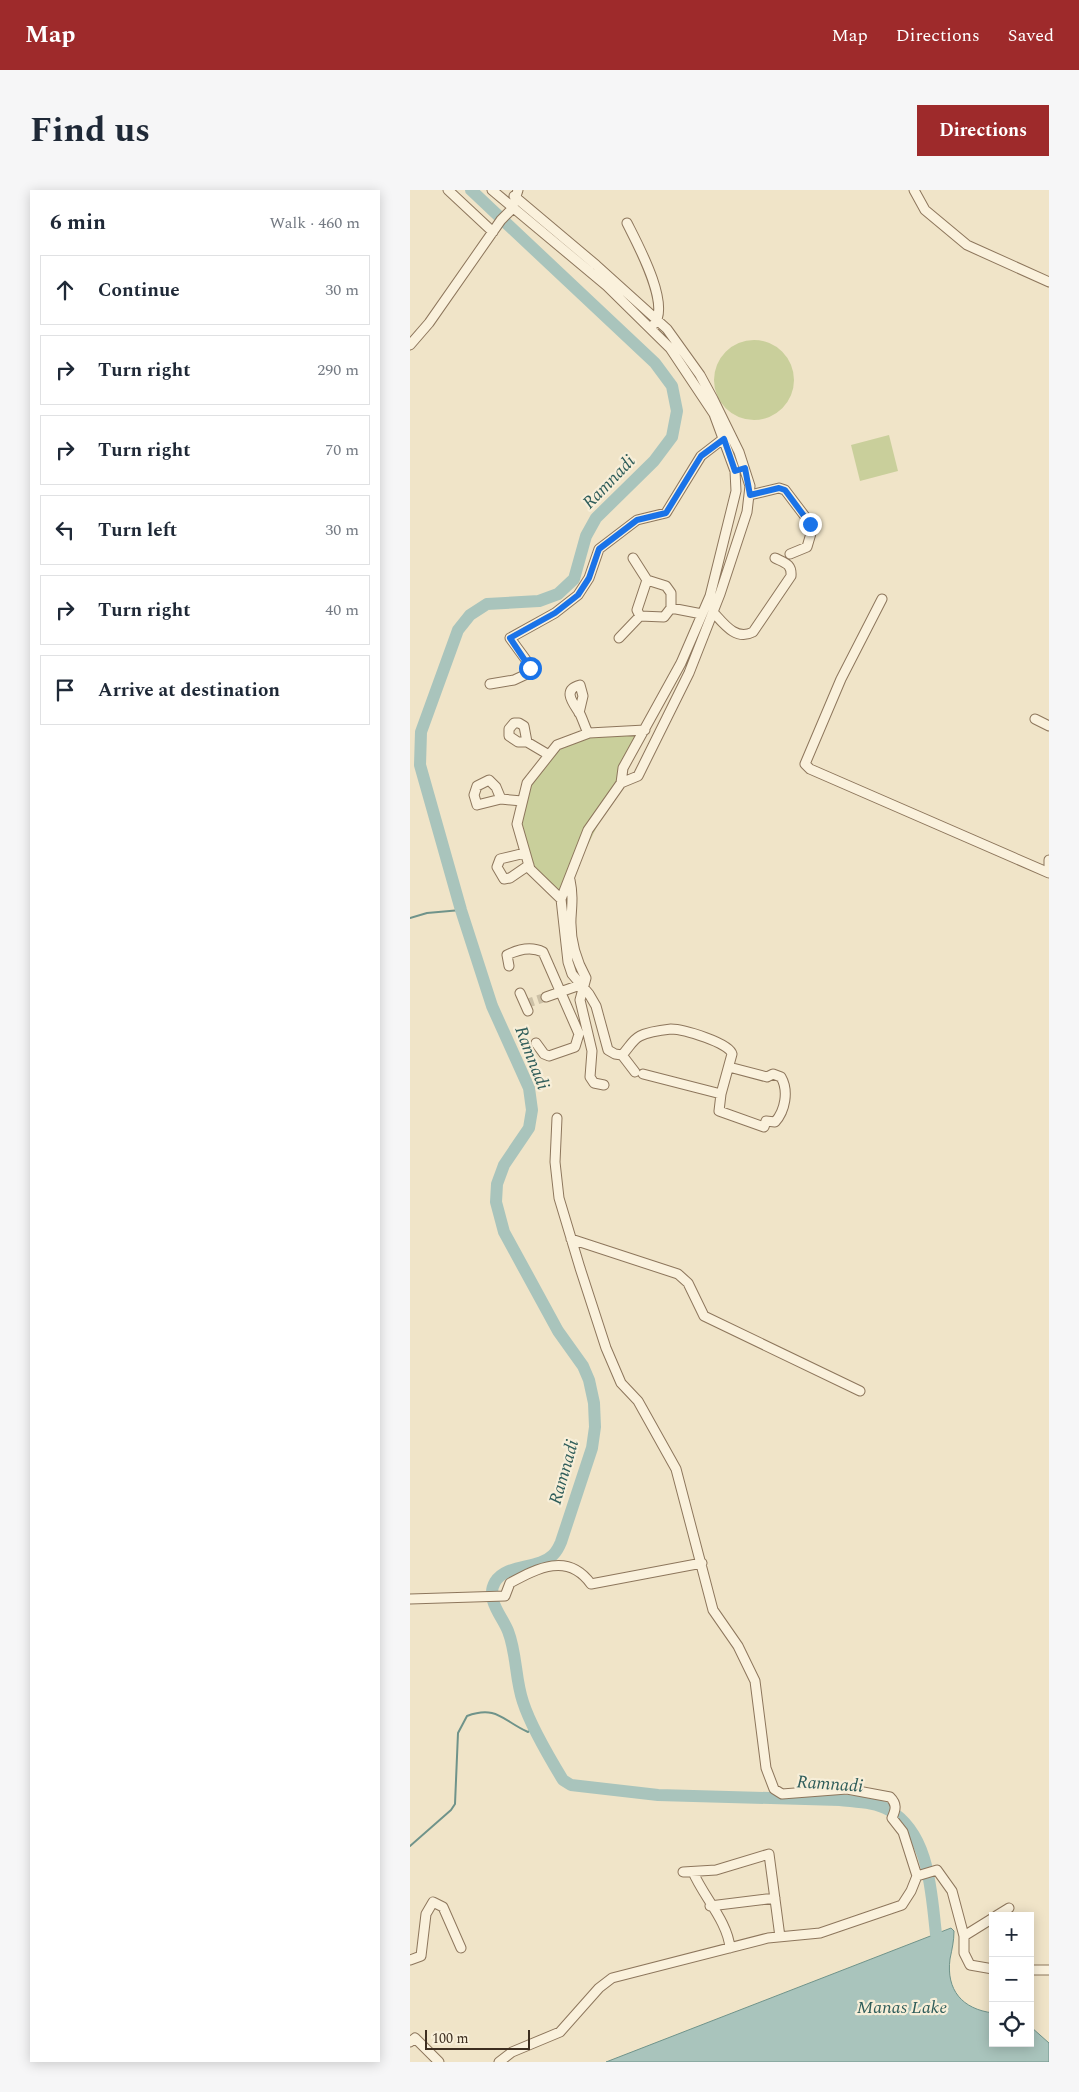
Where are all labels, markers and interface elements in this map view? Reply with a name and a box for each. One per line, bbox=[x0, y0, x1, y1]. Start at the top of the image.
text: Map bbox=[25, 17, 75, 53]
text: Map bbox=[832, 22, 868, 49]
text: Directions bbox=[896, 22, 980, 49]
text: Saved bbox=[1008, 22, 1054, 49]
text: Find us bbox=[30, 104, 150, 157]
button: Directions bbox=[917, 105, 1049, 156]
text: 6 min bbox=[50, 207, 106, 239]
text: Walk · 460 m bbox=[269, 211, 360, 235]
icon: ahead bbox=[51, 276, 79, 304]
text: Continue bbox=[98, 276, 180, 305]
text: 30 m bbox=[325, 278, 359, 302]
icon: right bbox=[51, 356, 79, 384]
text: Turn right bbox=[98, 356, 191, 385]
text: 290 m bbox=[317, 358, 359, 382]
icon: right bbox=[51, 436, 79, 464]
text: Turn right bbox=[98, 436, 191, 465]
text: 70 m bbox=[325, 438, 359, 462]
water label: Ramnadi bbox=[576, 449, 642, 515]
route end bbox=[799, 513, 822, 536]
icon: left bbox=[51, 516, 79, 544]
text: Turn left bbox=[98, 516, 177, 545]
text: 30 m bbox=[325, 518, 359, 542]
icon: right bbox=[51, 596, 79, 624]
text: Turn right bbox=[98, 596, 191, 625]
text: 40 m bbox=[325, 598, 359, 622]
route start bbox=[519, 657, 542, 680]
icon: arrive bbox=[51, 676, 79, 704]
text: Arrive at destination bbox=[98, 676, 280, 705]
water label: Ramnadi bbox=[507, 1022, 557, 1094]
water label: Ramnadi bbox=[542, 1436, 586, 1508]
water label: Ramnadi bbox=[796, 1768, 864, 1800]
map controls bbox=[989, 1912, 1034, 2047]
button: + bbox=[989, 1912, 1034, 1957]
button: − bbox=[989, 1957, 1034, 2002]
water label: Manas Lake bbox=[857, 1994, 947, 2021]
button: locate bbox=[989, 2002, 1034, 2047]
scale bar bbox=[425, 2027, 530, 2050]
text: 100 m bbox=[432, 2028, 469, 2049]

